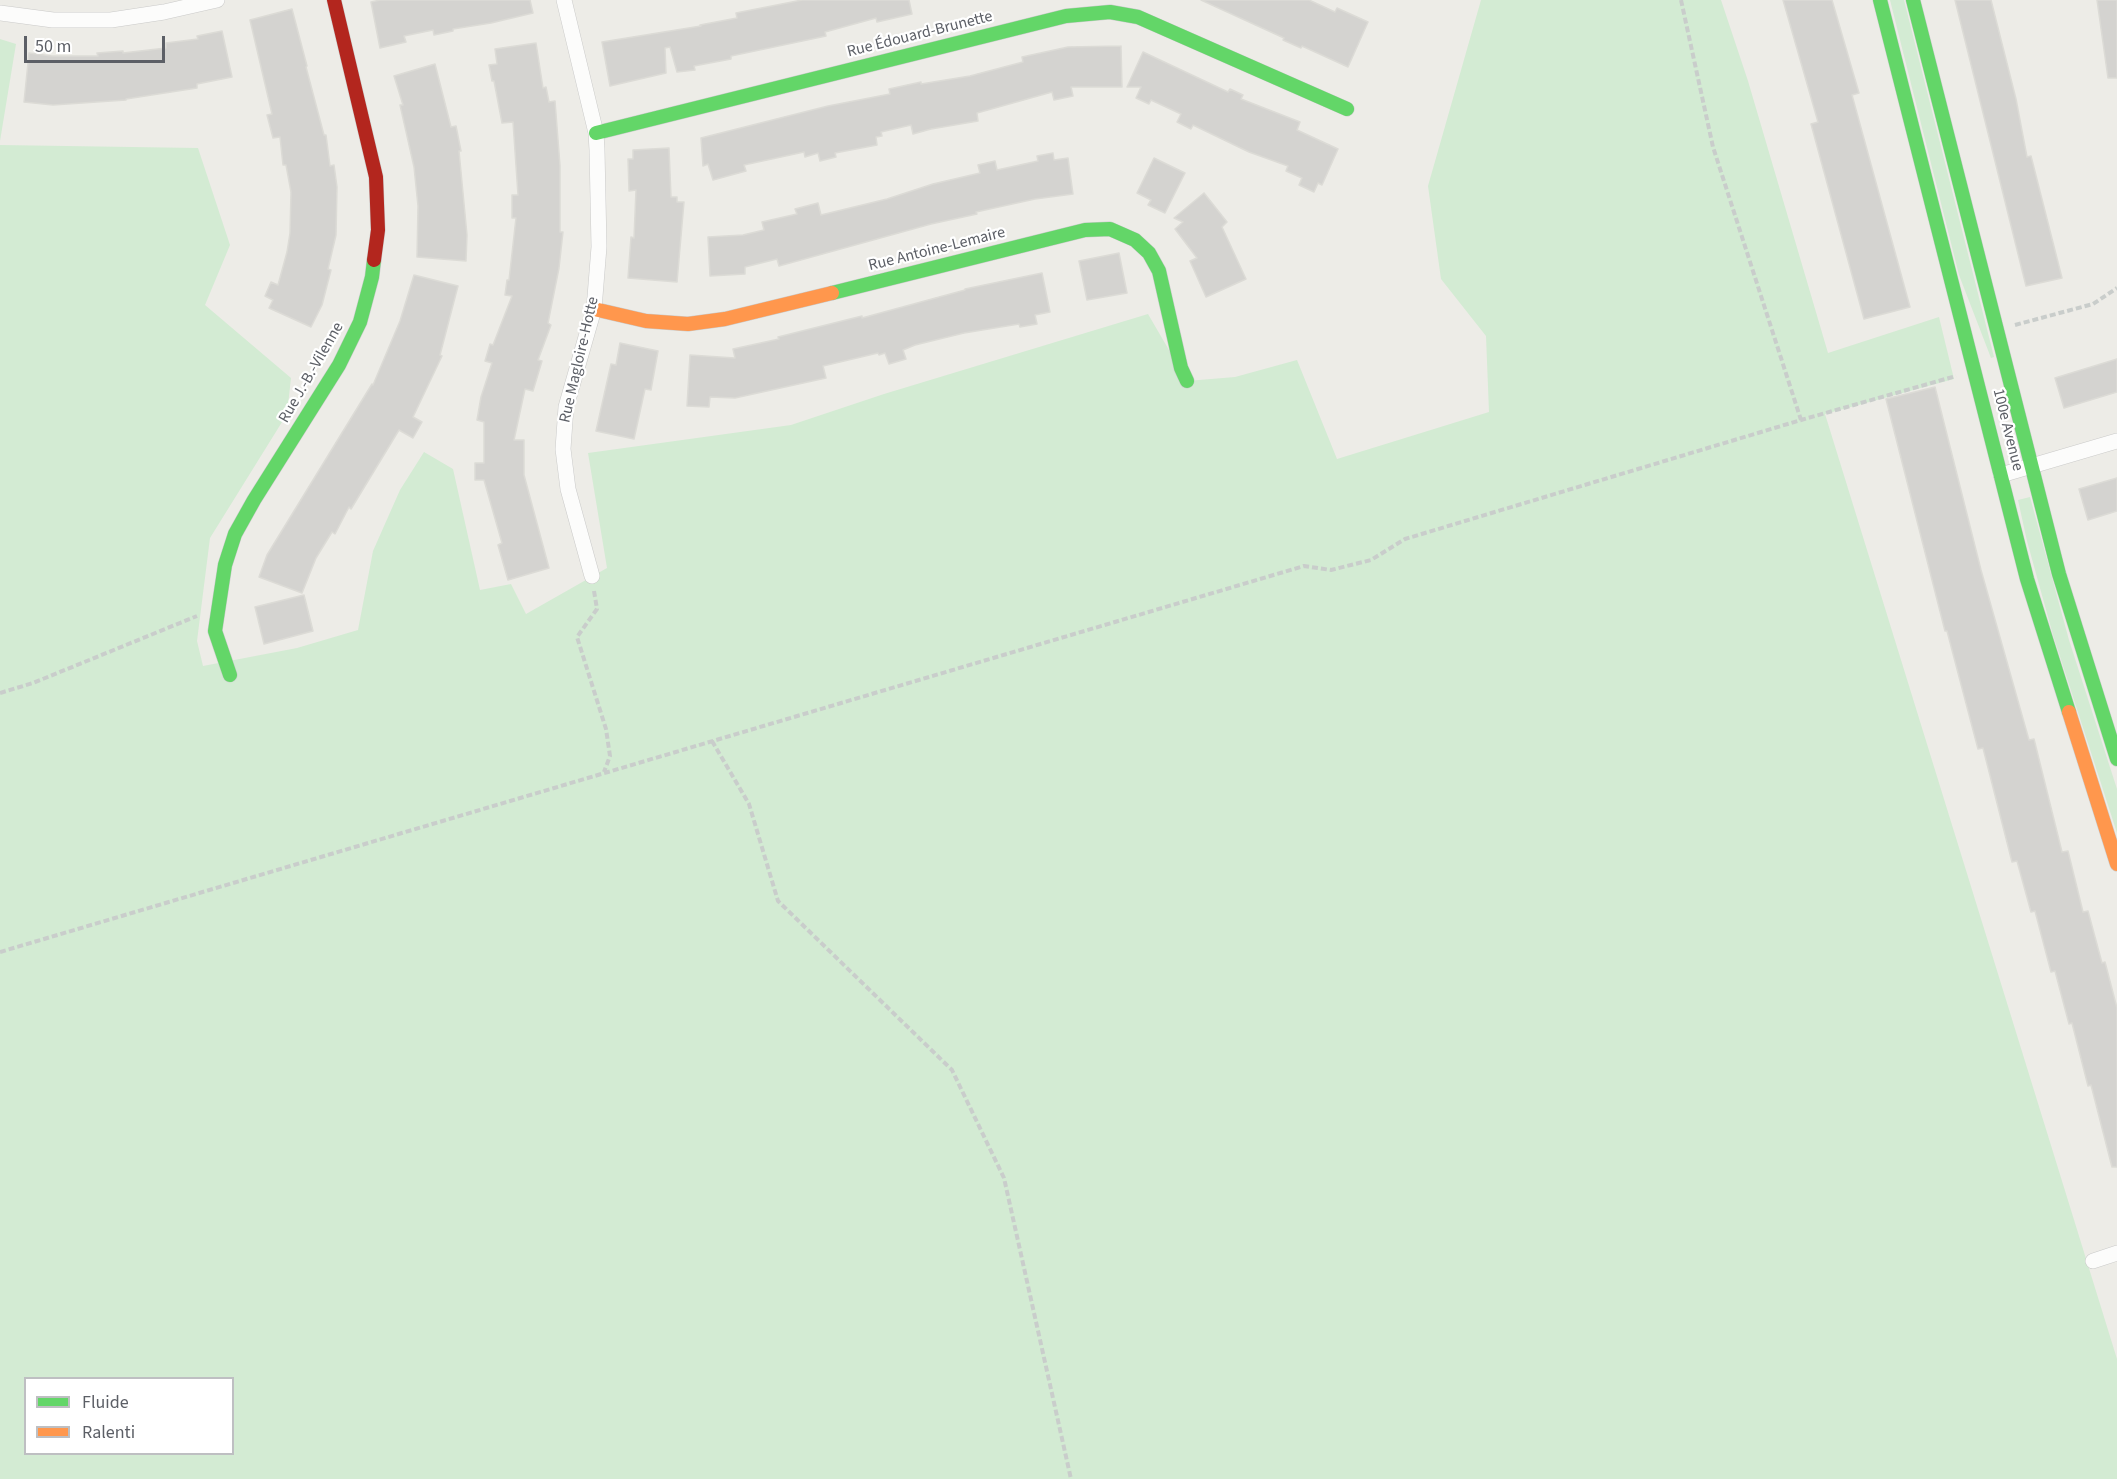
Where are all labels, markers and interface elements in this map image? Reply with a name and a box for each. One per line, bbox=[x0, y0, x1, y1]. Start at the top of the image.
street label: Rue Édouard-Brunette bbox=[845, 8, 995, 62]
scale bar bbox=[27, 24, 168, 62]
text: 50 m bbox=[35, 34, 71, 59]
street label: Rue Antoine-Lemaire bbox=[867, 224, 1007, 276]
street label: Rue Magloire-Hotte bbox=[556, 295, 604, 425]
street label: Rue J.-B.-Vilenne bbox=[275, 319, 349, 427]
street label: 100e Avenue bbox=[1987, 387, 2027, 473]
legend bbox=[24, 1377, 234, 1455]
text: Fluide bbox=[82, 1390, 129, 1415]
text: Ralenti bbox=[82, 1420, 135, 1445]

